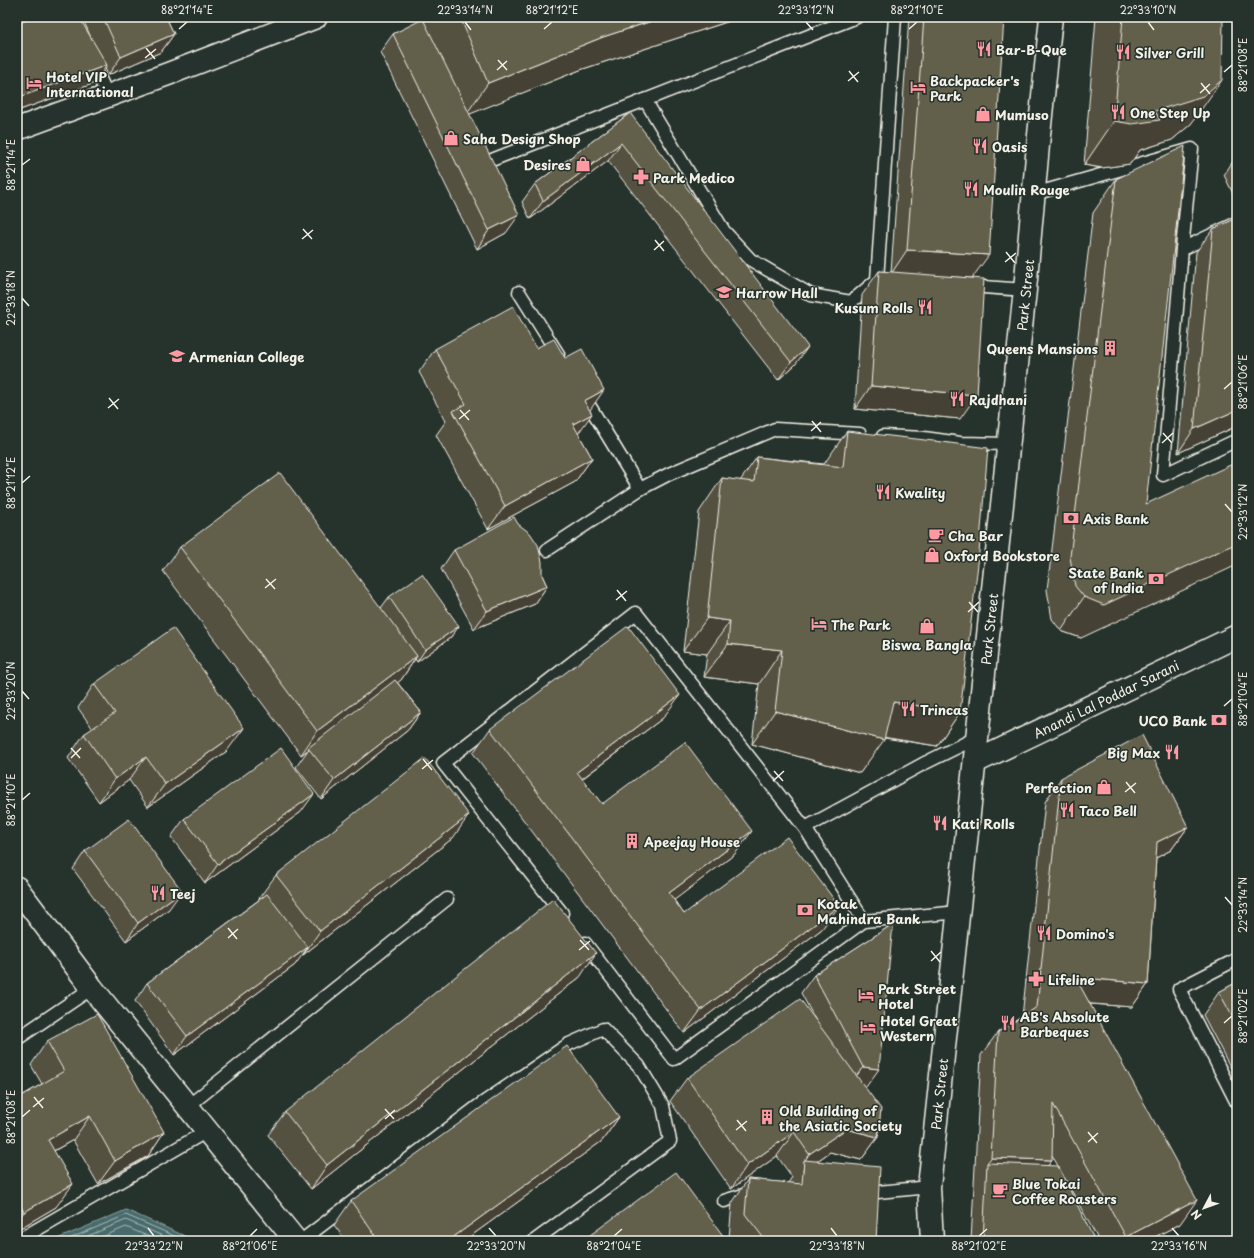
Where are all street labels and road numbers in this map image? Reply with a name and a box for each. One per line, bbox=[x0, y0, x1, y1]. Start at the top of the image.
street label: Park Street bbox=[1012, 258, 1038, 332]
street label: Park Street bbox=[976, 592, 1002, 666]
street label: Anandi Lal Poddar Sarani bbox=[1030, 655, 1182, 743]
street label: Park Street bbox=[926, 1057, 952, 1131]

